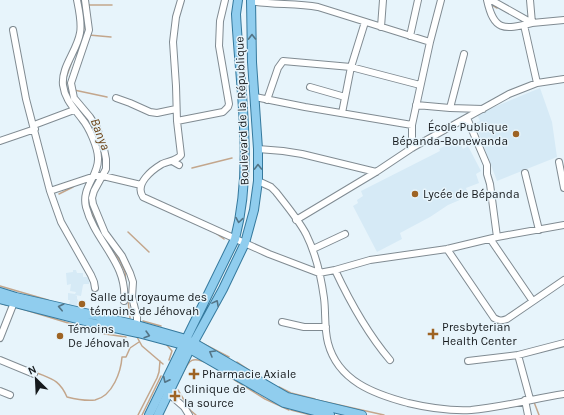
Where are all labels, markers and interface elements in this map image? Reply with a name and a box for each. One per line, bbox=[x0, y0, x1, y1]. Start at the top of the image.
one-way arrow bbox=[248, 34, 256, 40]
street label: Boulevard de la République bbox=[232, 36, 252, 186]
water label: Banya bbox=[88, 116, 114, 153]
place label: École Publique Bépanda-Bonewanda bbox=[392, 119, 508, 148]
marker: École Publique Bépanda-Bonewanda bbox=[511, 129, 521, 139]
one-way arrow bbox=[253, 164, 262, 170]
place label: Lycée de Bépanda bbox=[423, 187, 520, 201]
marker: Lycée de Bépanda bbox=[410, 189, 420, 199]
one-way arrow bbox=[235, 217, 244, 223]
place label: Salle du royaume des témoins de Jéhovah bbox=[90, 290, 207, 318]
marker: Salle du royaume des témoins de Jéhovah bbox=[77, 299, 87, 309]
one-way arrow bbox=[211, 300, 219, 307]
one-way arrow bbox=[58, 304, 64, 312]
place label: Presbyterian Health Center bbox=[442, 320, 517, 348]
place label: Témoins De Jéhovah bbox=[68, 322, 130, 350]
marker: Presbyterian Health Center bbox=[427, 328, 439, 340]
one-way arrow bbox=[143, 330, 150, 339]
marker: Témoins De Jéhovah bbox=[55, 331, 65, 341]
one-way arrow bbox=[209, 350, 216, 357]
north arrow bbox=[16, 359, 56, 399]
text: N bbox=[26, 363, 38, 378]
place label: Pharmacie Axiale bbox=[202, 367, 296, 381]
marker: Pharmacie Axiale bbox=[189, 369, 199, 379]
one-way arrow bbox=[163, 376, 171, 383]
place label: Clinique de la source bbox=[184, 382, 246, 410]
marker: Clinique de la source bbox=[169, 390, 181, 402]

